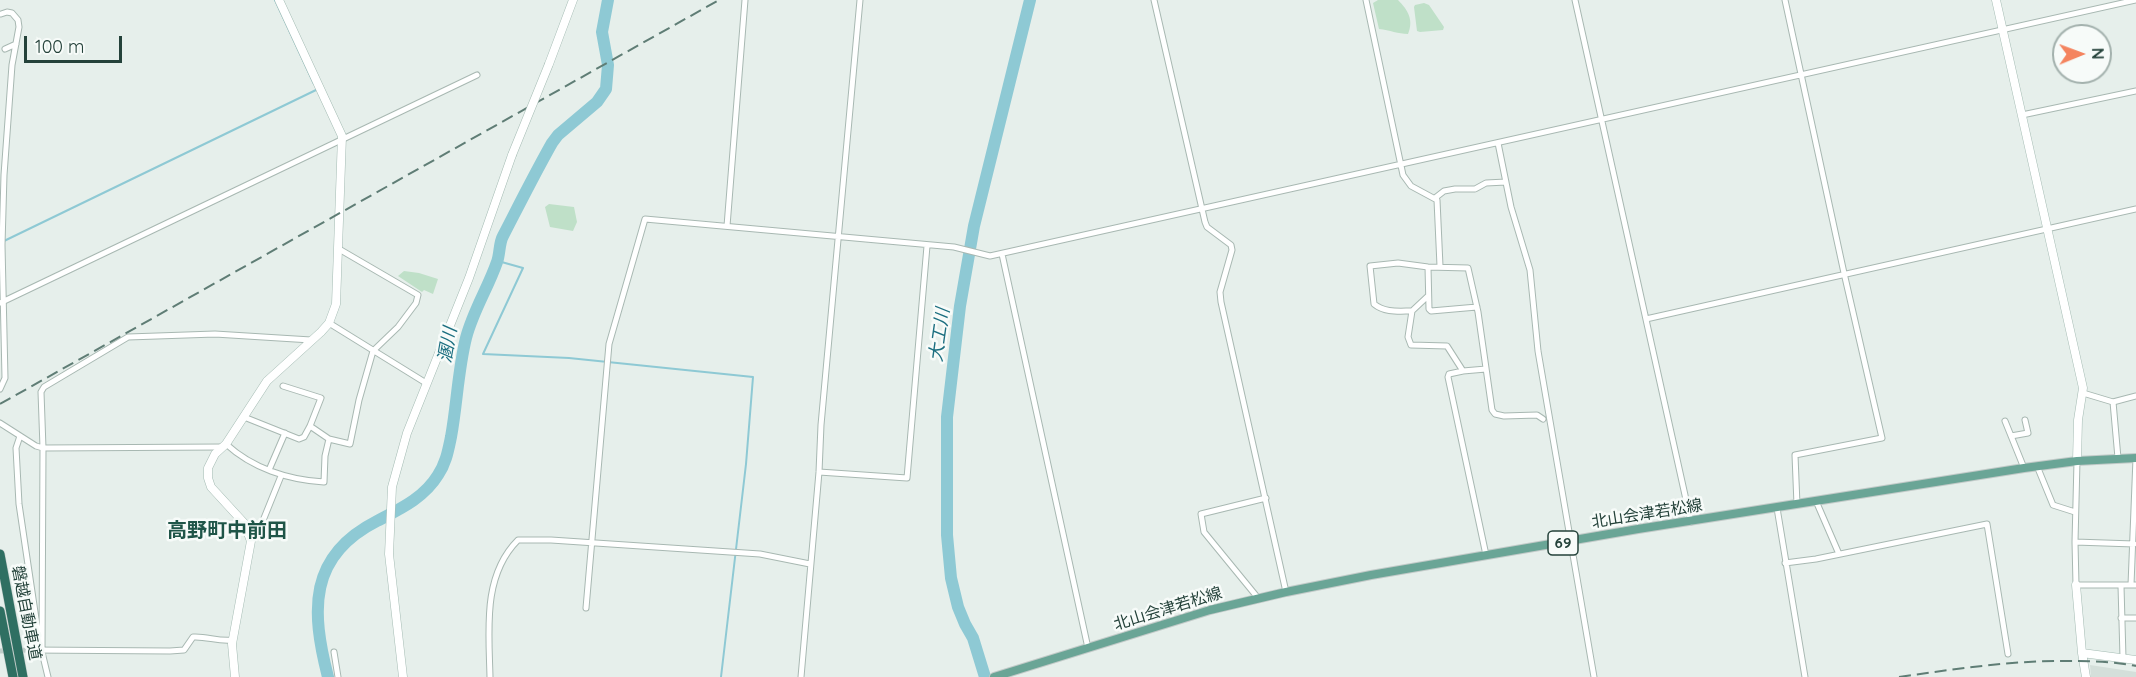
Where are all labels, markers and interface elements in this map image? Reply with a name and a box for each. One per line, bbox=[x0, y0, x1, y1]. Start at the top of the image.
scale bar bbox=[27, 24, 124, 62]
north arrow bbox=[2052, 24, 2112, 84]
text: 100 m bbox=[35, 35, 84, 58]
text: N bbox=[2088, 48, 2108, 60]
water label: 大工川 bbox=[926, 307, 954, 363]
water label: 溷川 bbox=[434, 325, 462, 365]
street label: 北山会津若松線 bbox=[1590, 496, 1704, 532]
district label: 高野町中前田 bbox=[167, 519, 287, 543]
road number: 69 bbox=[1548, 531, 1578, 555]
street label: 磐越自動車道 bbox=[7, 564, 45, 662]
street label: 北山会津若松線 bbox=[1112, 583, 1224, 635]

